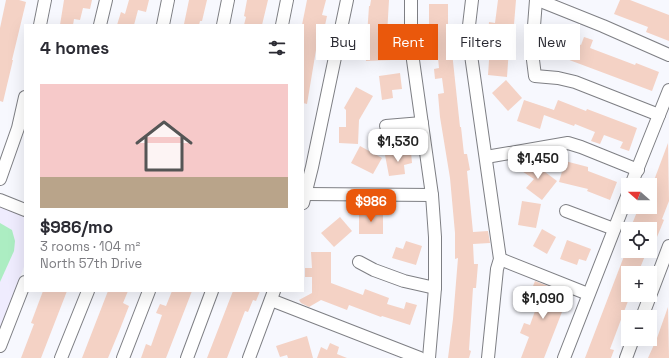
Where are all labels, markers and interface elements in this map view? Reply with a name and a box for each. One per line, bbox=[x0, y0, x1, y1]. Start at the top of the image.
chip: Buy bbox=[316, 24, 370, 60]
chip: Rent bbox=[378, 24, 438, 60]
chip: Filters bbox=[446, 24, 516, 60]
chip: New bbox=[524, 24, 580, 60]
text: 4 homes bbox=[40, 37, 109, 59]
icon: filters bbox=[266, 37, 288, 59]
icon: home bbox=[128, 110, 200, 182]
pin: $1,530 bbox=[365, 129, 431, 163]
text: $1,530 bbox=[377, 133, 419, 150]
pin: $1,450 bbox=[505, 146, 571, 180]
text: $1,450 bbox=[517, 150, 559, 167]
north arrow bbox=[621, 178, 657, 214]
map controls bbox=[621, 178, 657, 346]
pin: $986 bbox=[347, 189, 395, 223]
text: $986 bbox=[355, 193, 387, 210]
text: $986/mo bbox=[40, 216, 113, 238]
button: locate bbox=[621, 222, 657, 258]
text: 3 rooms · 104 m² bbox=[40, 238, 140, 255]
text: North 57th Drive bbox=[40, 255, 142, 272]
button: + bbox=[621, 266, 657, 302]
pin: $1,090 bbox=[510, 286, 576, 320]
text: $1,090 bbox=[522, 290, 564, 307]
button: − bbox=[621, 310, 657, 346]

